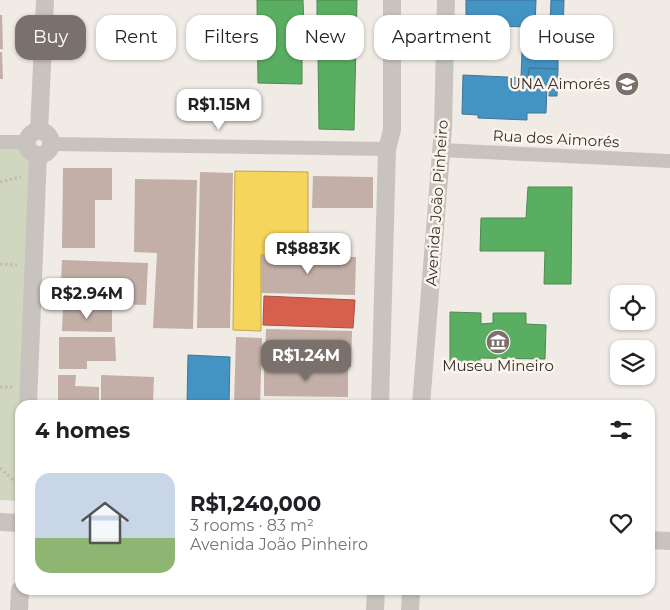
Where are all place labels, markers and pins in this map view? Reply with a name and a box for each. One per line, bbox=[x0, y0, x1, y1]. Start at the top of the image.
school or university icon: UNA Aimorés bbox=[614, 71, 640, 97]
place label: UNA Aimorés bbox=[509, 74, 610, 93]
pin: R$1.15M bbox=[173, 88, 265, 131]
pin: R$883K bbox=[267, 232, 349, 275]
pin: R$2.94M bbox=[41, 278, 133, 320]
museum icon: Museu Mineiro bbox=[485, 329, 511, 355]
pin: R$1.24M bbox=[260, 340, 352, 382]
place label: Museu Mineiro bbox=[442, 356, 554, 375]

